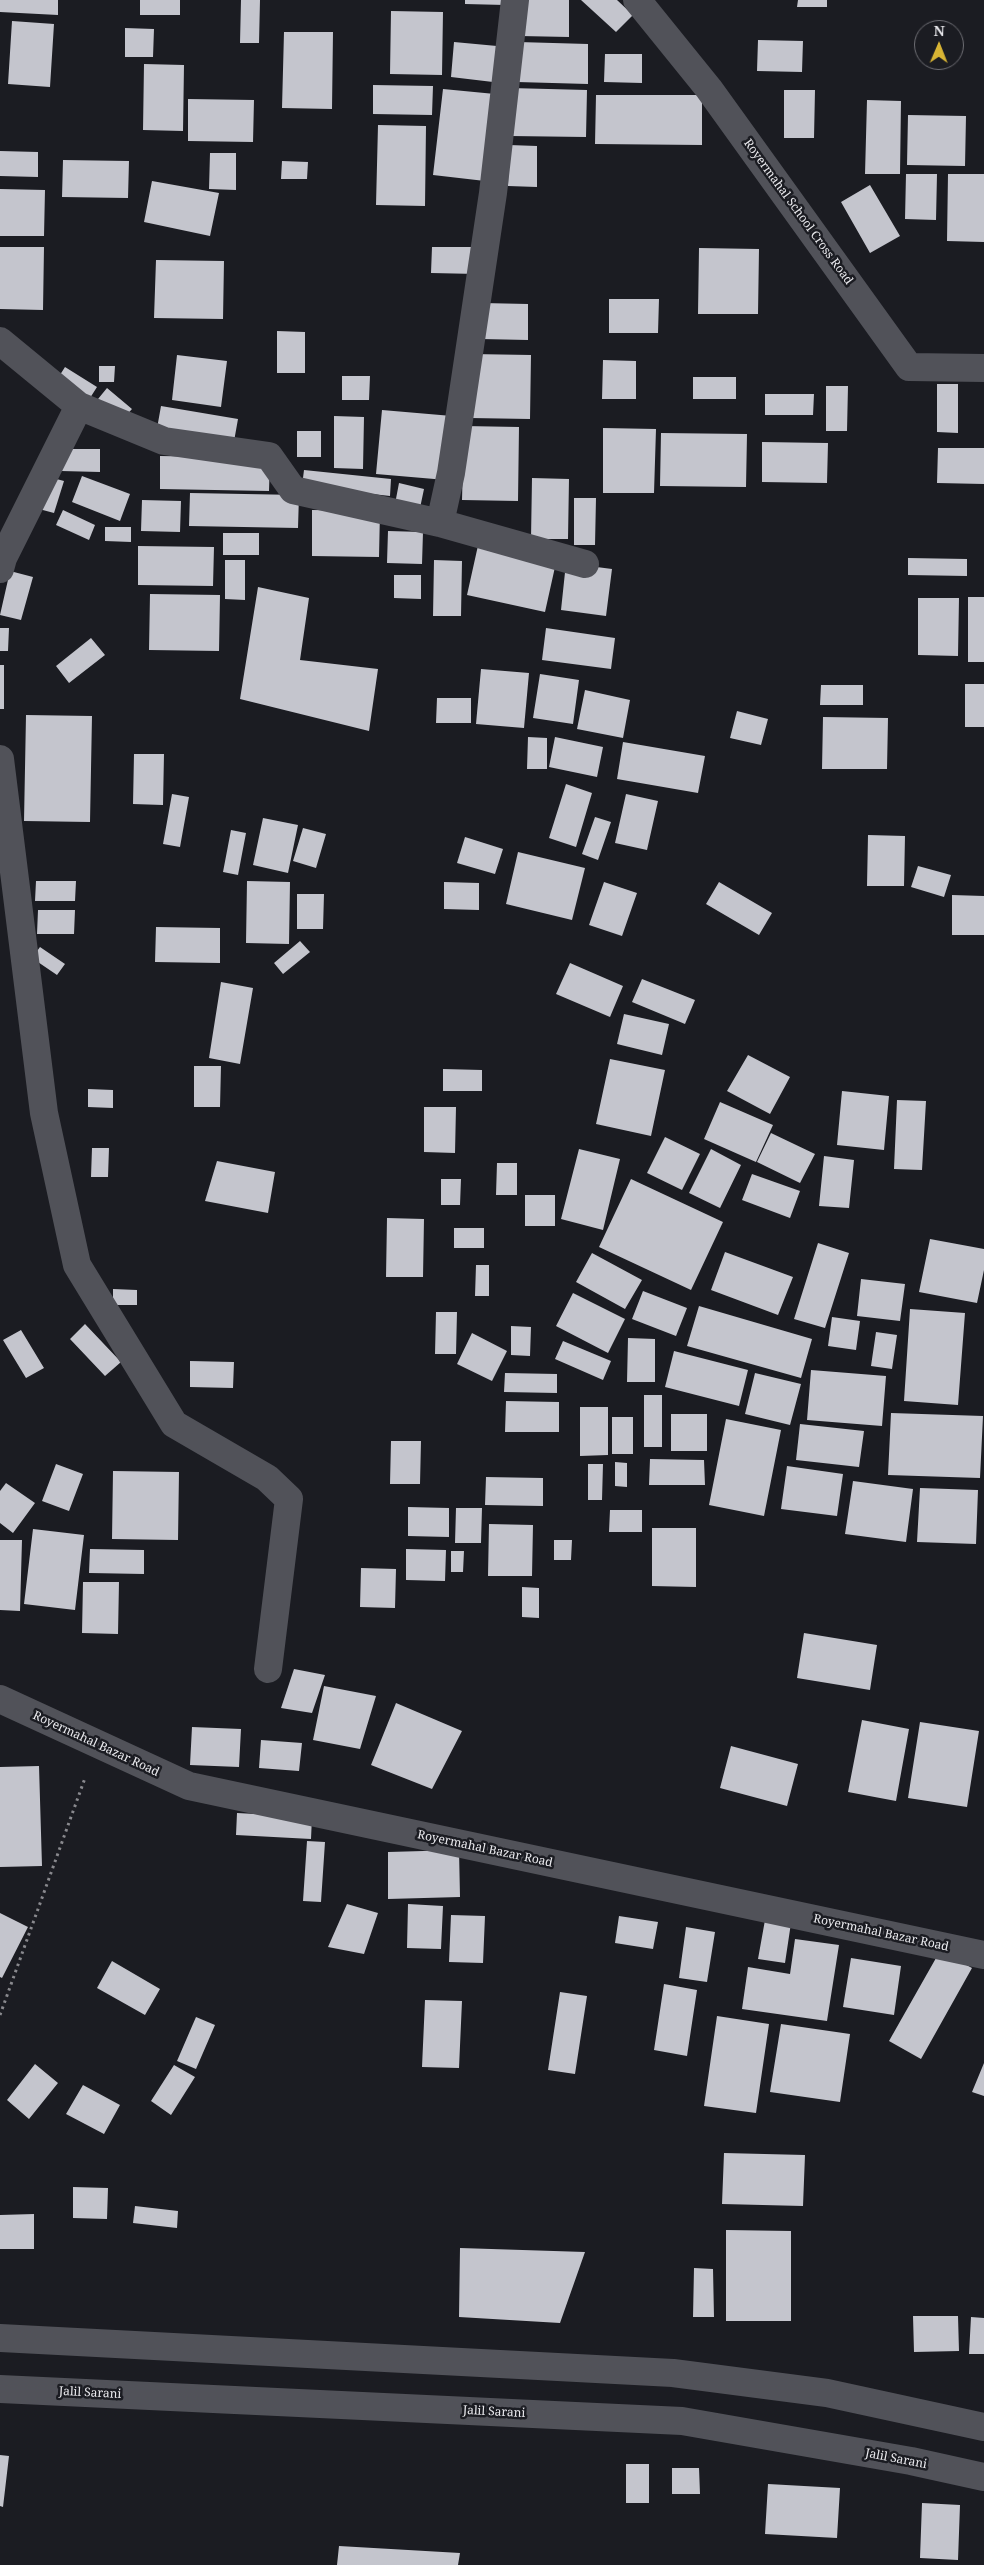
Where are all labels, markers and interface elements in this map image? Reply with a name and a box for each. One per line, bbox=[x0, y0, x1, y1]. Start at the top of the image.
north arrow bbox=[914, 20, 964, 70]
text: N bbox=[934, 21, 945, 40]
street label: Royermahal School Cross Road bbox=[740, 136, 856, 288]
street label: Royermahal Bazar Road bbox=[30, 1708, 162, 1780]
street label: Royermahal Bazar Road bbox=[416, 1828, 554, 1870]
street label: Royermahal Bazar Road bbox=[812, 1912, 950, 1954]
street label: Jalil Sarani bbox=[58, 2384, 122, 2402]
street label: Jalil Sarani bbox=[462, 2403, 526, 2421]
street label: Jalil Sarani bbox=[864, 2446, 928, 2472]

